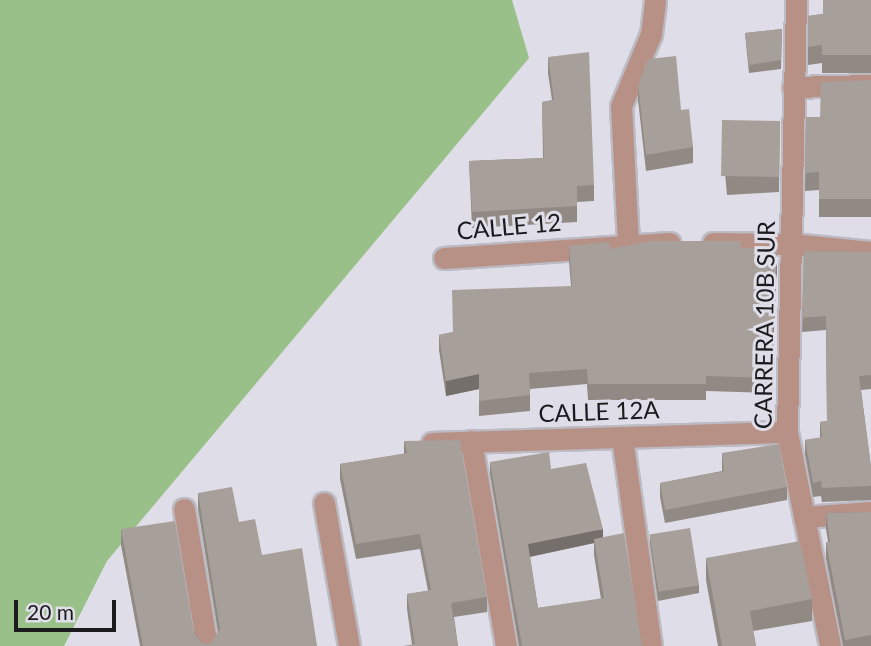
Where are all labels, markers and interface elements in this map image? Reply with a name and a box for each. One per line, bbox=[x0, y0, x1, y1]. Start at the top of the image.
street label: CALLE 12 bbox=[456, 207, 562, 245]
street label: CARRERA 10B SUR bbox=[748, 220, 780, 430]
street label: CALLE 12A bbox=[538, 394, 660, 428]
scale bar bbox=[18, 586, 119, 630]
text: 20 m bbox=[27, 599, 74, 624]

